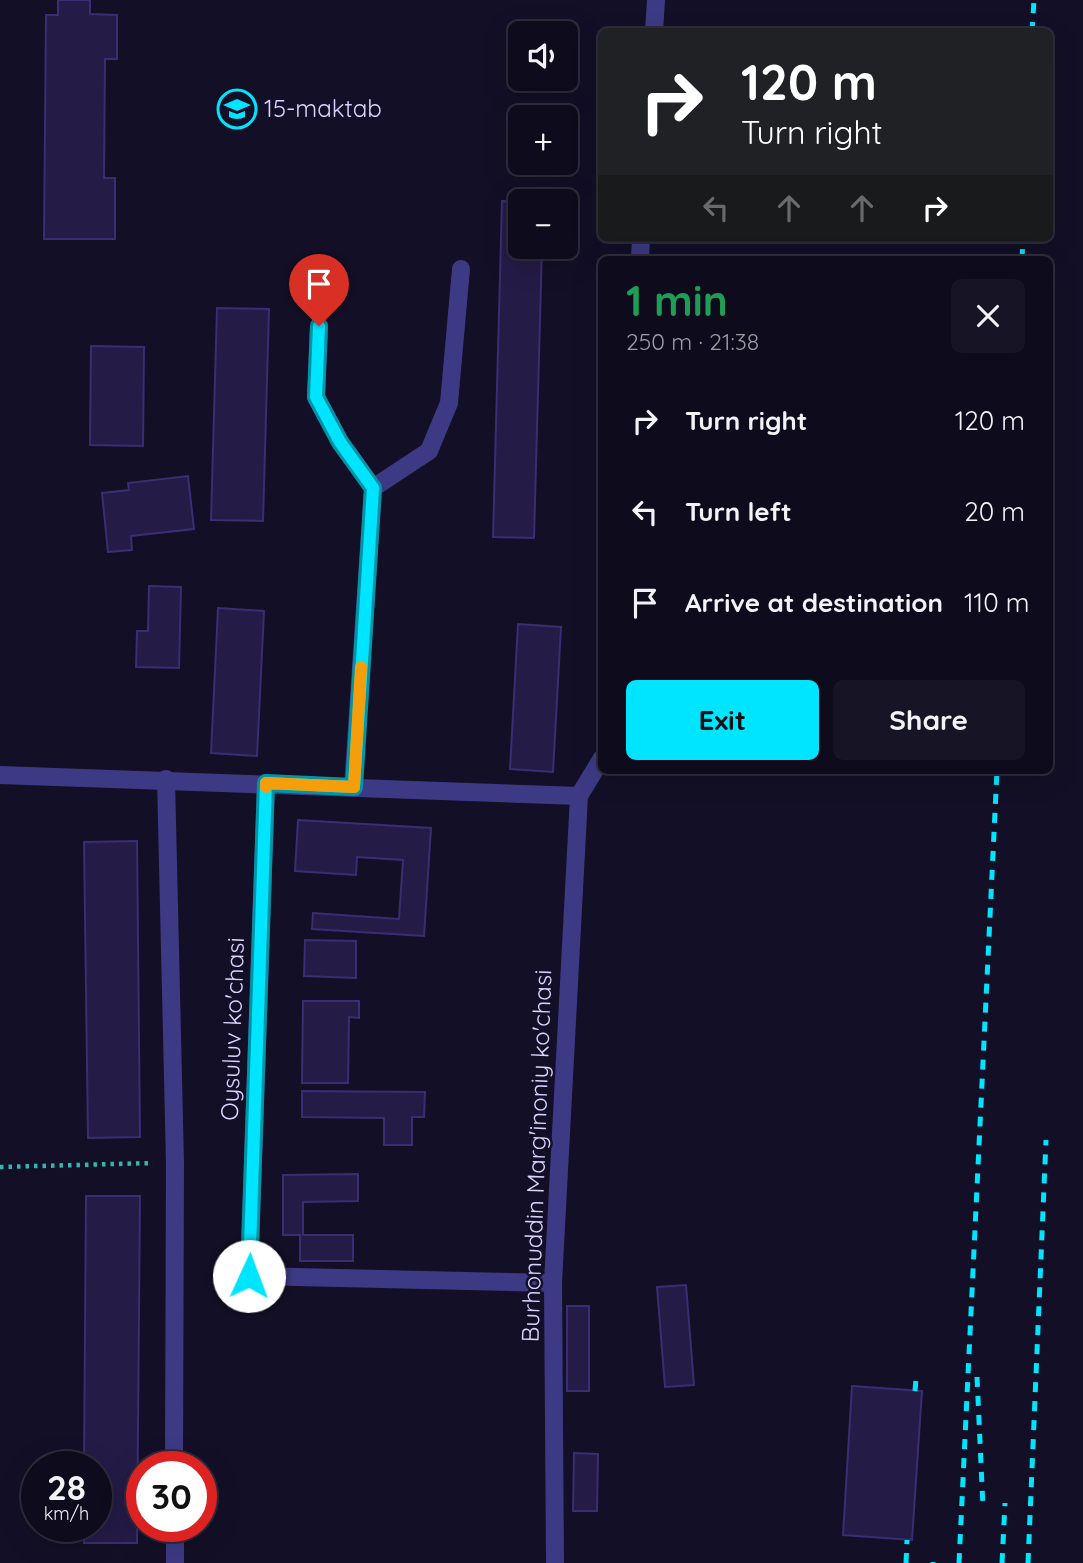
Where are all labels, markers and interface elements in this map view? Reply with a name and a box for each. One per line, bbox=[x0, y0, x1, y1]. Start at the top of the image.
map controls bbox=[508, 21, 578, 259]
button: sound bbox=[508, 21, 578, 91]
text: 120 m bbox=[741, 51, 877, 112]
icon: right bbox=[626, 56, 717, 147]
school or university icon: 15-maktab bbox=[216, 88, 258, 130]
place label: 15-maktab bbox=[264, 93, 382, 123]
button: + bbox=[508, 105, 578, 175]
text: Turn right bbox=[741, 112, 882, 152]
button: − bbox=[508, 189, 578, 259]
icon: left bbox=[697, 189, 735, 227]
icon: ahead bbox=[770, 189, 808, 227]
icon: ahead bbox=[843, 189, 881, 227]
icon: right bbox=[916, 189, 954, 227]
pin bbox=[289, 254, 349, 326]
icon: arrive bbox=[300, 265, 338, 303]
text: 1 min bbox=[626, 274, 728, 327]
button: close bbox=[951, 279, 1025, 353]
text: 250 m · 21:38 bbox=[626, 327, 759, 356]
icon: right bbox=[626, 402, 664, 440]
text: Turn right bbox=[685, 404, 807, 437]
text: 120 m bbox=[955, 404, 1025, 437]
icon: left bbox=[626, 493, 664, 531]
text: Turn left bbox=[685, 495, 792, 528]
text: 20 m bbox=[964, 495, 1025, 528]
icon: arrive bbox=[626, 584, 664, 622]
text: Arrive at destination bbox=[685, 586, 943, 619]
text: 110 m bbox=[964, 586, 1029, 619]
button: Exit bbox=[626, 680, 819, 760]
button: Share bbox=[833, 680, 1025, 760]
street label: Oysuluv ko'chasi bbox=[214, 937, 250, 1121]
street label: Burhonuddin Marg'inoniy ko'chasi bbox=[515, 969, 557, 1343]
position arrow bbox=[212, 1239, 286, 1313]
speed limit sign: 30 bbox=[126, 1451, 217, 1542]
text: 28 bbox=[47, 1465, 86, 1509]
text: km/h bbox=[44, 1502, 89, 1525]

